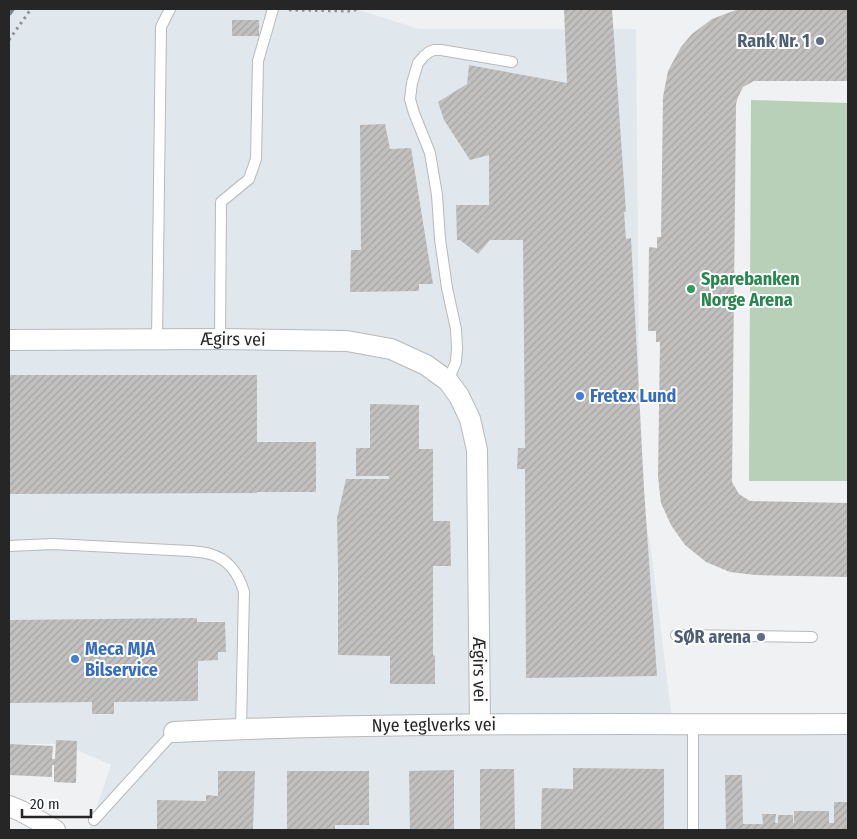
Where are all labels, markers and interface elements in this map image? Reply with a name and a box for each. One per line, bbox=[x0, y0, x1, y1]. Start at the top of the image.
place label: Rank Nr. 1 bbox=[737, 30, 810, 52]
marker: Rank Nr. 1 bbox=[814, 35, 826, 47]
place label: Sparebanken Norge Arena bbox=[701, 268, 800, 311]
marker: Sparebanken Norge Arena bbox=[685, 283, 697, 295]
street label: Ægirs vei bbox=[199, 328, 266, 351]
place label: Fretex Lund bbox=[590, 385, 676, 407]
marker: Fretex Lund bbox=[574, 390, 586, 402]
place label: SØR arena bbox=[674, 626, 751, 648]
marker: SØR arena bbox=[755, 631, 767, 643]
street label: Ægirs vei bbox=[468, 636, 491, 702]
place label: Meca MJA Bilservice bbox=[85, 638, 158, 681]
marker: Meca MJA Bilservice bbox=[69, 653, 81, 665]
street label: Nye teglverks vei bbox=[371, 713, 496, 737]
scale bar bbox=[22, 786, 91, 818]
text: 20 m bbox=[30, 795, 60, 813]

